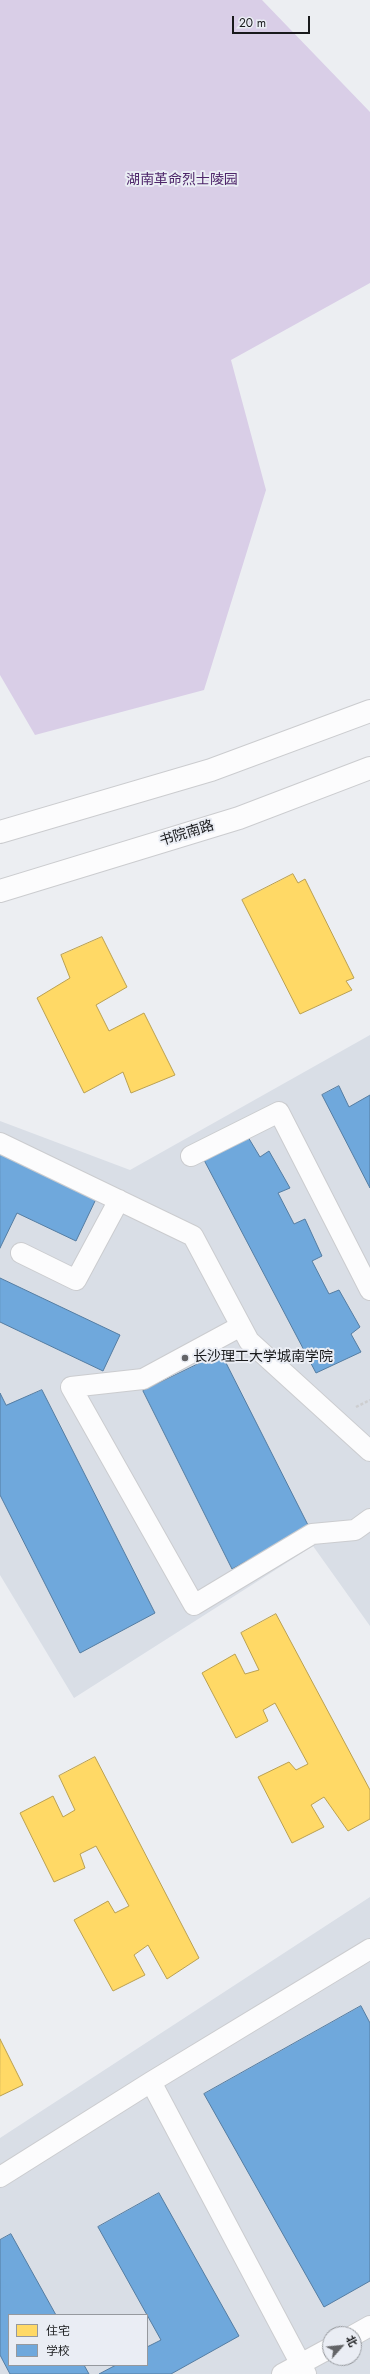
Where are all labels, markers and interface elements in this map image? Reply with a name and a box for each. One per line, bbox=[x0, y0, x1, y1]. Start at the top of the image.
scale bar bbox=[234, 8, 312, 34]
text: 20 m bbox=[239, 14, 266, 32]
park label: 湖南革命烈士陵园 bbox=[126, 173, 238, 189]
street label: 书院南路 bbox=[158, 818, 216, 850]
place label: 长沙理工大学城南学院 bbox=[193, 1350, 333, 1366]
marker: 长沙理工大学城南学院 bbox=[180, 1353, 190, 1363]
legend bbox=[8, 2314, 148, 2366]
text: 住宅 bbox=[46, 2322, 70, 2340]
north arrow bbox=[322, 2326, 362, 2366]
text: 北 bbox=[342, 2332, 361, 2350]
text: 学校 bbox=[46, 2342, 70, 2360]

